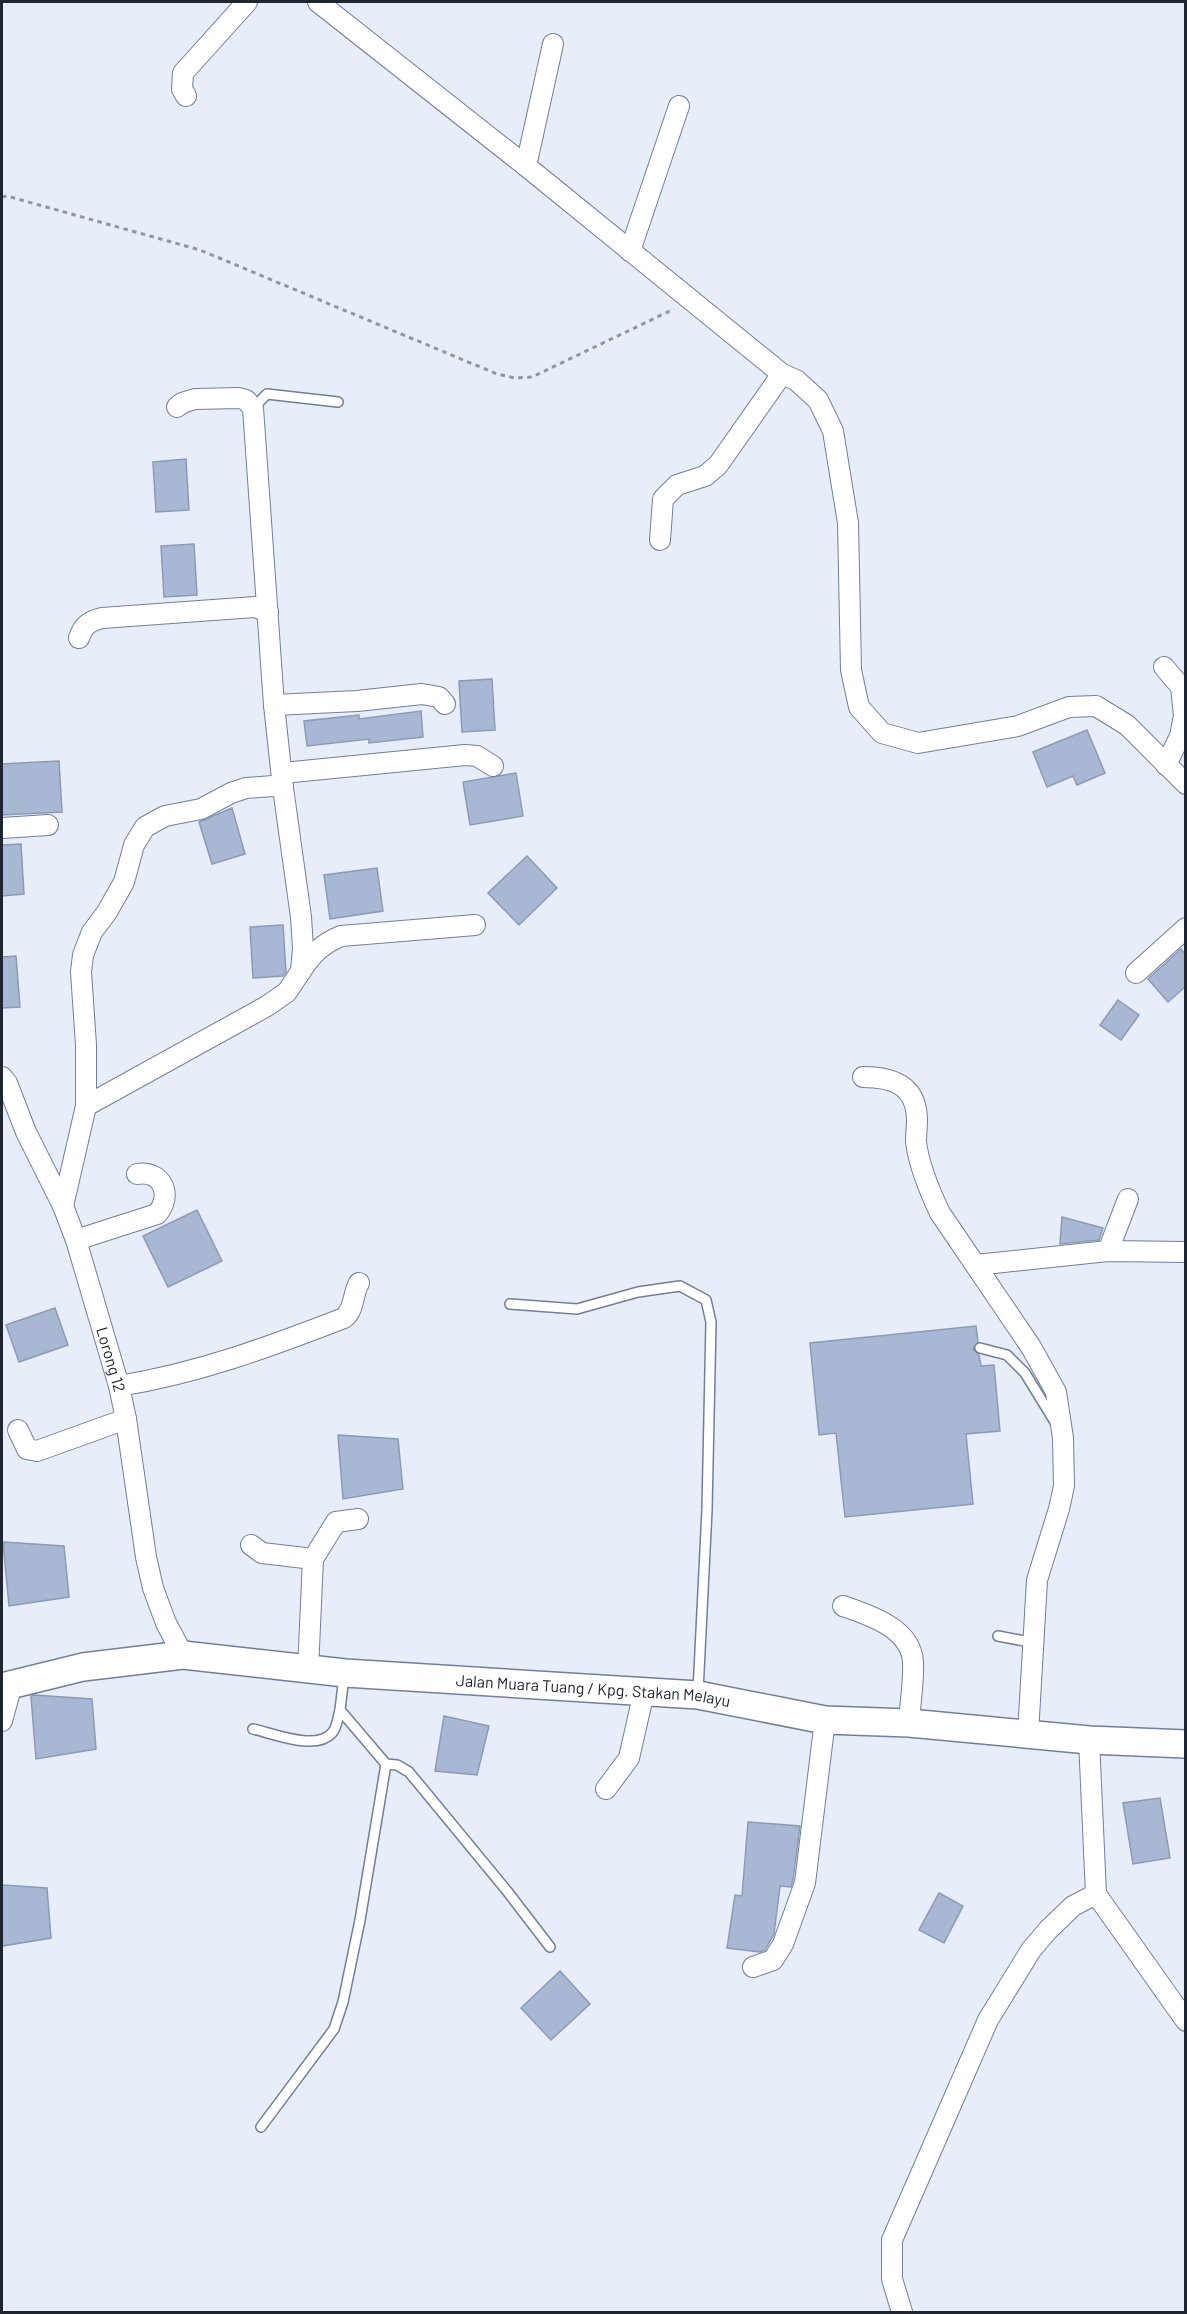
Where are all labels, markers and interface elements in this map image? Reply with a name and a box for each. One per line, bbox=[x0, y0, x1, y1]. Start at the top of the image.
street label: Lorong 12 bbox=[93, 1325, 130, 1393]
street label: Jalan Muara Tuang / Kpg. Stakan Melayu bbox=[455, 1670, 732, 1710]

